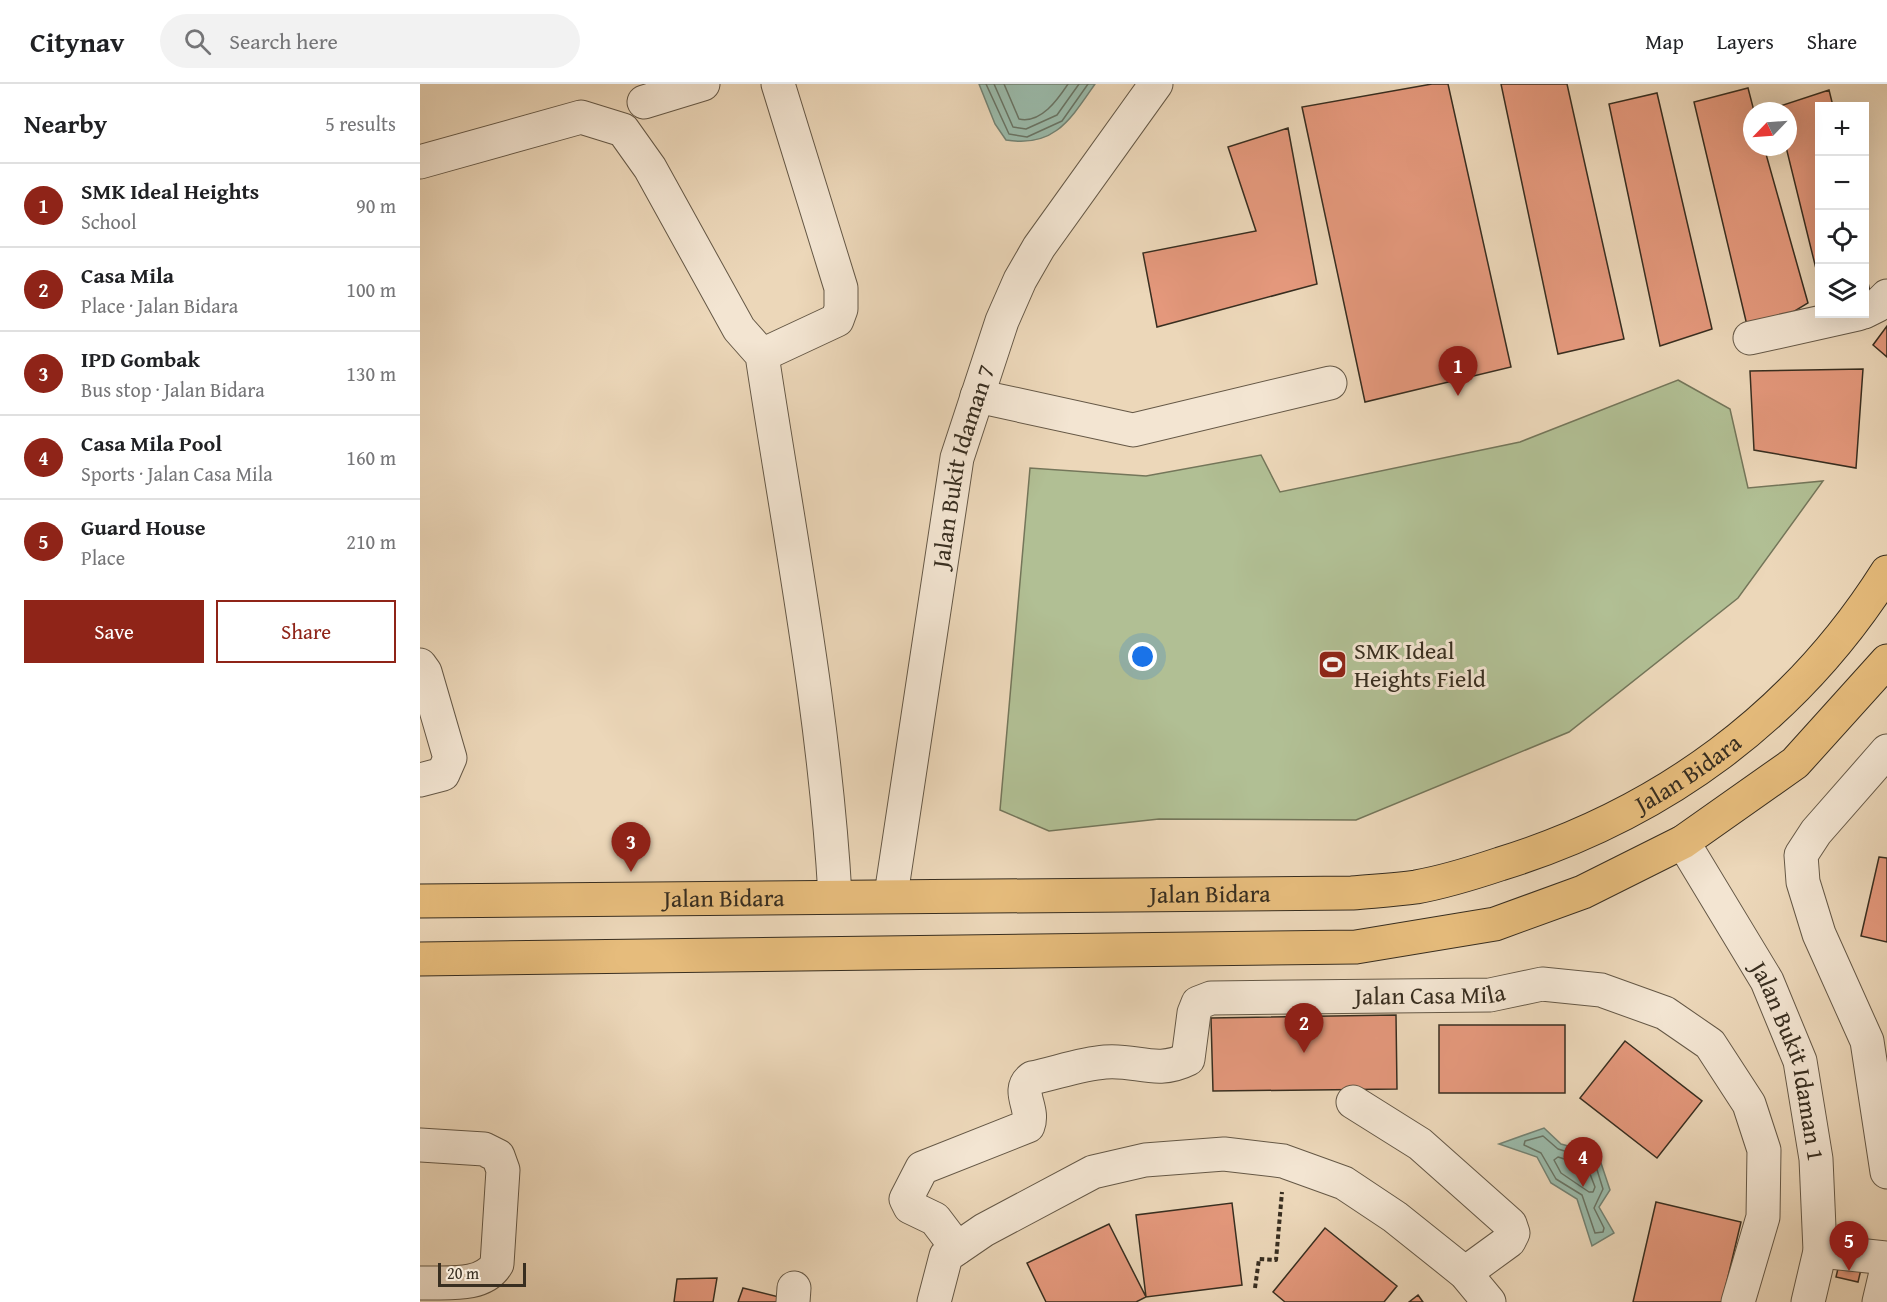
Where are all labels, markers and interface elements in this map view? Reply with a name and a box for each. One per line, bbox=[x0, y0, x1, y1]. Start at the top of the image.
search box bbox=[160, 14, 580, 68]
text: Citynav bbox=[30, 21, 124, 62]
icon: search bbox=[181, 25, 214, 58]
text: Search here bbox=[229, 25, 338, 57]
text: Map bbox=[1645, 26, 1684, 57]
text: Layers bbox=[1717, 26, 1774, 57]
text: Share bbox=[1807, 26, 1857, 57]
north arrow bbox=[1743, 102, 1797, 156]
map controls bbox=[1815, 102, 1869, 318]
button: + bbox=[1815, 102, 1869, 156]
text: Nearby bbox=[24, 104, 107, 143]
text: 5 results bbox=[325, 109, 396, 138]
button: − bbox=[1815, 156, 1869, 210]
text: SMK Ideal Heights bbox=[81, 175, 259, 207]
text: 1 bbox=[38, 191, 49, 220]
text: 90 m bbox=[356, 191, 396, 220]
text: School bbox=[81, 207, 137, 236]
button: locate bbox=[1815, 210, 1869, 264]
text: Casa Mila bbox=[81, 259, 174, 291]
button: layers bbox=[1815, 264, 1869, 318]
text: 2 bbox=[38, 275, 49, 304]
text: 100 m bbox=[346, 275, 396, 304]
text: Place · Jalan Bidara bbox=[81, 291, 238, 320]
text: IPD Gombak bbox=[81, 343, 200, 375]
pin: 1 bbox=[1438, 346, 1478, 396]
text: 3 bbox=[38, 359, 49, 388]
text: 130 m bbox=[346, 359, 396, 388]
street label: Jalan Bukit Idaman 7 bbox=[922, 360, 1003, 573]
text: Bus stop · Jalan Bidara bbox=[81, 375, 265, 404]
text: Casa Mila Pool bbox=[81, 427, 222, 459]
text: 4 bbox=[38, 443, 49, 472]
text: 160 m bbox=[346, 443, 396, 472]
text: Sports · Jalan Casa Mila bbox=[81, 459, 273, 488]
text: Guard House bbox=[81, 511, 205, 543]
text: 5 bbox=[38, 527, 49, 556]
text: 210 m bbox=[346, 527, 396, 556]
text: Place bbox=[81, 543, 125, 572]
button: Save bbox=[24, 600, 204, 663]
button: Share bbox=[216, 600, 396, 663]
place label: SMK Ideal Heights Field bbox=[1354, 633, 1486, 696]
your location bbox=[1128, 642, 1157, 671]
sports icon: SMK Ideal Heights Field bbox=[1317, 649, 1349, 681]
street label: Jalan Bidara bbox=[1626, 725, 1749, 823]
pin: 3 bbox=[612, 822, 650, 872]
street label: Jalan Bidara bbox=[1146, 876, 1271, 912]
street label: Jalan Bidara bbox=[660, 880, 785, 916]
street label: Jalan Bukit Idaman 1 bbox=[1740, 952, 1834, 1163]
street label: Jalan Casa Mila bbox=[1351, 974, 1509, 1013]
pin: 2 bbox=[1284, 1004, 1324, 1053]
pin: 4 bbox=[1564, 1138, 1602, 1187]
pin: 5 bbox=[1830, 1222, 1868, 1271]
scale bar bbox=[438, 1260, 526, 1288]
text: 20 m bbox=[447, 1261, 479, 1285]

